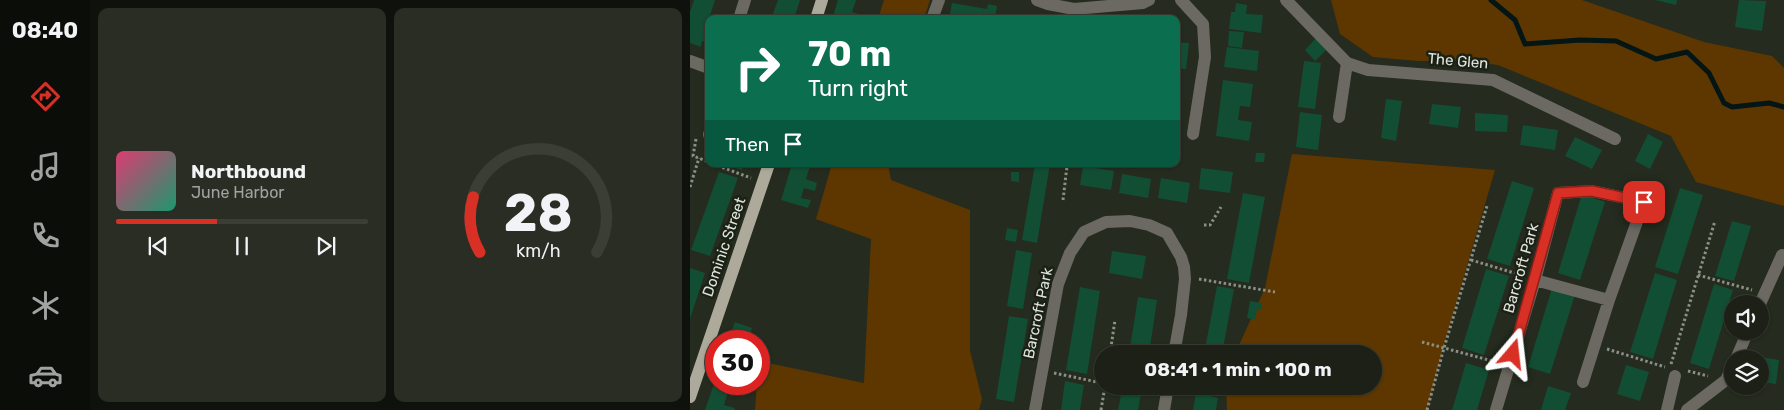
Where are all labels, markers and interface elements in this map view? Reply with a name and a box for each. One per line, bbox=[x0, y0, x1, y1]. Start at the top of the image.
text: 08:40 bbox=[12, 17, 78, 44]
text: 70 m bbox=[808, 33, 891, 75]
icon: right bbox=[725, 35, 790, 100]
street label: The Glen bbox=[1427, 49, 1489, 73]
text: Turn right bbox=[808, 75, 908, 102]
icon: directions bbox=[28, 79, 63, 114]
icon: arrive bbox=[779, 130, 807, 158]
text: Then bbox=[725, 133, 769, 156]
icon: music bbox=[28, 149, 63, 184]
text: Northbound bbox=[191, 160, 306, 183]
pin bbox=[1623, 181, 1665, 223]
text: 28 bbox=[503, 182, 573, 244]
text: June Harbor bbox=[191, 183, 284, 202]
icon: arrive bbox=[1630, 188, 1658, 216]
street label: Dominic Street bbox=[699, 195, 749, 299]
icon: phone bbox=[28, 218, 63, 253]
street label: Barcroft Park bbox=[1500, 221, 1542, 315]
icon: previous bbox=[144, 232, 172, 260]
icon: pause bbox=[228, 232, 256, 260]
icon: next bbox=[312, 232, 340, 260]
text: km/h bbox=[516, 240, 560, 261]
street label: Barcroft Park bbox=[1020, 266, 1056, 360]
icon: climate bbox=[28, 288, 63, 323]
map controls bbox=[1724, 295, 1769, 395]
button: sound bbox=[1724, 295, 1769, 340]
position arrow bbox=[1486, 327, 1538, 379]
speed limit sign: 30 bbox=[705, 330, 770, 395]
button: layers bbox=[1724, 350, 1769, 395]
icon: car bbox=[28, 358, 63, 393]
text: 08:41 · 1 min · 100 m bbox=[1144, 358, 1332, 381]

